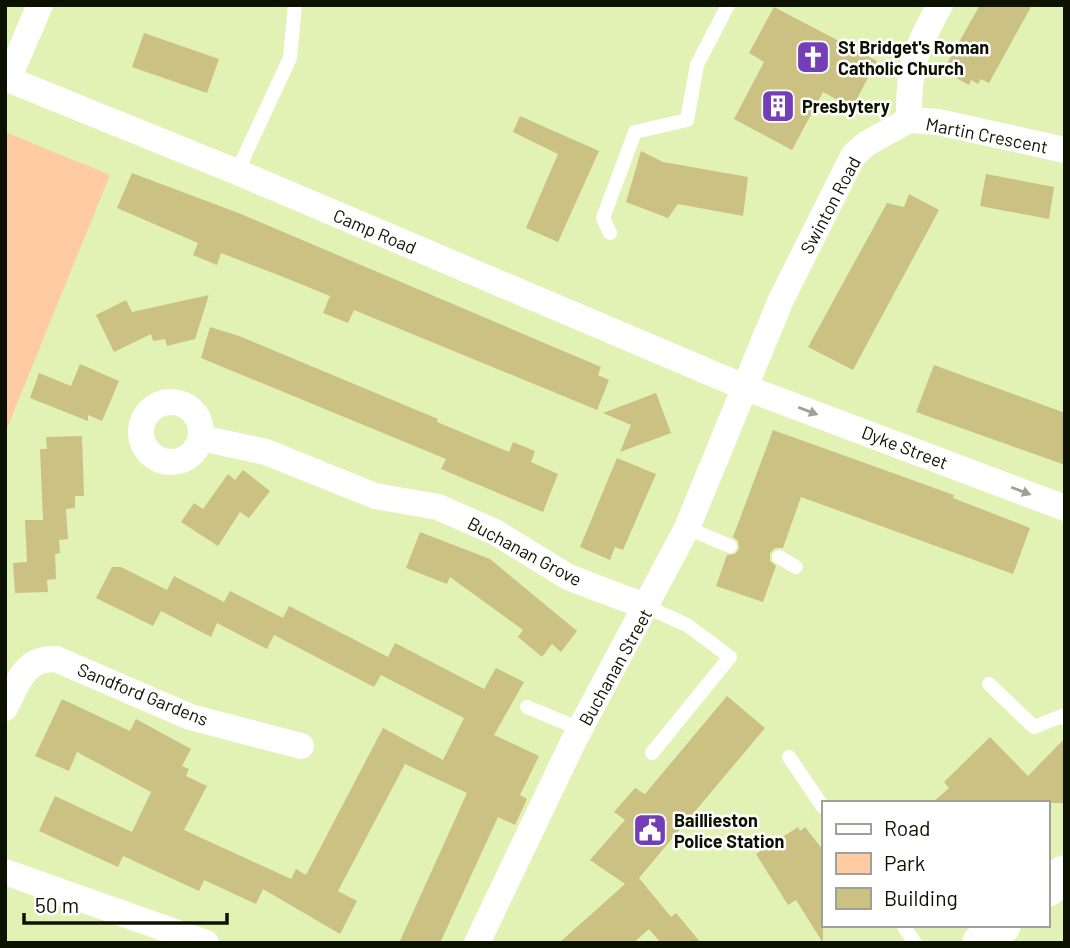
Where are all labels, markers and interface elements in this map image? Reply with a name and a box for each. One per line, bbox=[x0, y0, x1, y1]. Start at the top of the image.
place label: St Bridget's Roman Catholic Church bbox=[838, 36, 989, 79]
church icon: St Bridget's Roman Catholic Church bbox=[794, 38, 832, 76]
building icon: Presbytery bbox=[759, 87, 797, 125]
place label: Presbytery bbox=[802, 95, 890, 117]
street label: Martin Crescent bbox=[924, 112, 1050, 158]
street label: Swinton Road bbox=[795, 153, 865, 257]
street label: Camp Road bbox=[330, 204, 420, 258]
one-way arrow bbox=[798, 406, 819, 417]
street label: Dyke Street bbox=[859, 421, 951, 473]
one-way arrow bbox=[1011, 486, 1032, 497]
street label: Buchanan Grove bbox=[464, 512, 586, 590]
street label: Buchanan Street bbox=[574, 605, 656, 729]
street label: Sandford Gardens bbox=[75, 658, 211, 730]
legend bbox=[822, 801, 1049, 927]
place label: Baillieston Police Station bbox=[674, 809, 784, 852]
public building icon: Baillieston Police Station bbox=[631, 811, 669, 849]
text: Road bbox=[884, 815, 930, 840]
text: Park bbox=[884, 850, 925, 875]
scale bar bbox=[24, 881, 228, 925]
text: Building bbox=[884, 885, 958, 910]
text: 50 m bbox=[35, 892, 79, 917]

